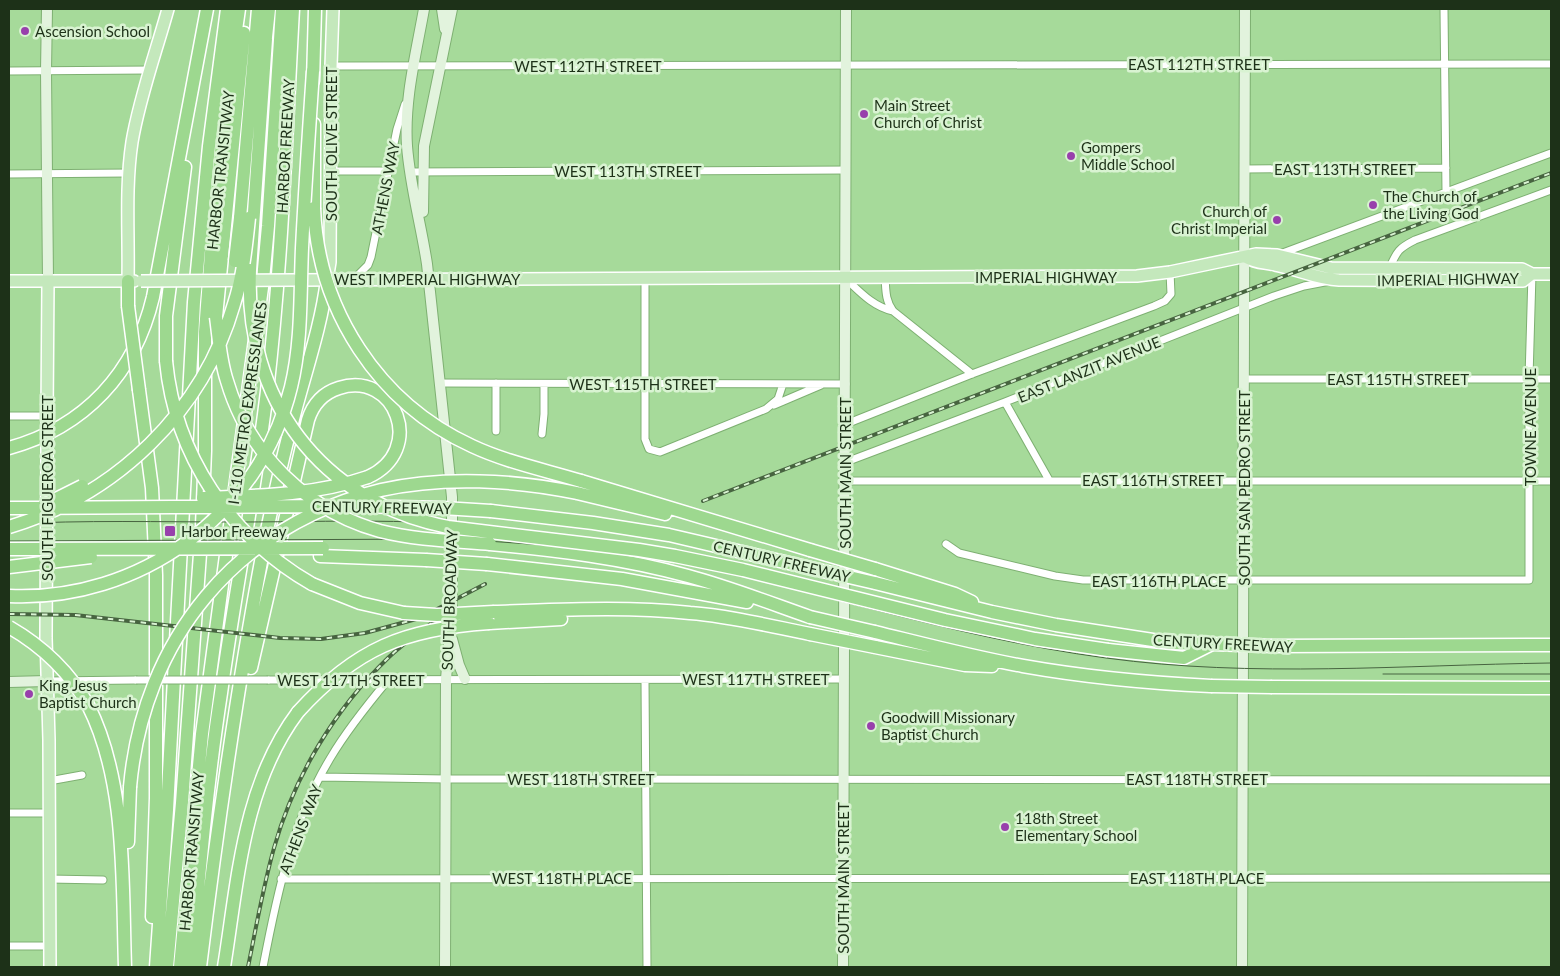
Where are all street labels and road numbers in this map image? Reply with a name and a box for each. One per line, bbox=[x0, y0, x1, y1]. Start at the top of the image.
street label: EAST 112TH STREET bbox=[1128, 55, 1270, 73]
street label: WEST 112TH STREET bbox=[514, 57, 662, 75]
street label: SOUTH OLIVE STREET bbox=[322, 67, 340, 221]
street label: HARBOR FREEWAY bbox=[272, 78, 298, 214]
street label: HARBOR TRANSITWAY bbox=[203, 89, 237, 250]
street label: ATHENS WAY bbox=[367, 139, 403, 236]
street label: EAST 113TH STREET bbox=[1274, 160, 1416, 178]
street label: WEST 113TH STREET bbox=[554, 162, 702, 180]
street label: IMPERIAL HIGHWAY bbox=[975, 268, 1118, 286]
street label: IMPERIAL HIGHWAY bbox=[1377, 269, 1520, 289]
street label: WEST IMPERIAL HIGHWAY bbox=[334, 270, 521, 288]
street label: I-110 METRO EXPRESSLANES bbox=[224, 301, 270, 505]
street label: EAST LANZIT AVENUE bbox=[1015, 332, 1163, 406]
street label: TOWNE AVENUE bbox=[1521, 368, 1539, 486]
street label: EAST 115TH STREET bbox=[1327, 370, 1469, 388]
street label: WEST 115TH STREET bbox=[569, 375, 717, 393]
street label: SOUTH SAN PEDRO STREET bbox=[1235, 390, 1253, 586]
street label: SOUTH FIGUEROA STREET bbox=[38, 395, 56, 581]
street label: SOUTH MAIN STREET bbox=[836, 397, 854, 549]
street label: EAST 116TH STREET bbox=[1082, 471, 1224, 489]
street label: CENTURY FREEWAY bbox=[312, 497, 453, 517]
street label: SOUTH BROADWAY bbox=[438, 529, 460, 671]
street label: CENTURY FREEWAY bbox=[712, 536, 853, 586]
street label: EAST 116TH PLACE bbox=[1092, 572, 1226, 590]
street label: CENTURY FREEWAY bbox=[1153, 630, 1294, 656]
street label: WEST 117TH STREET bbox=[682, 670, 830, 688]
street label: WEST 117TH STREET bbox=[277, 671, 425, 689]
street label: HARBOR TRANSITWAY bbox=[175, 770, 207, 931]
street label: WEST 118TH STREET bbox=[507, 770, 655, 788]
street label: EAST 118TH STREET bbox=[1126, 770, 1268, 788]
street label: ATHENS WAY bbox=[275, 781, 326, 876]
street label: SOUTH MAIN STREET bbox=[834, 802, 852, 954]
street label: WEST 118TH PLACE bbox=[492, 869, 632, 887]
street label: EAST 118TH PLACE bbox=[1130, 869, 1264, 887]

